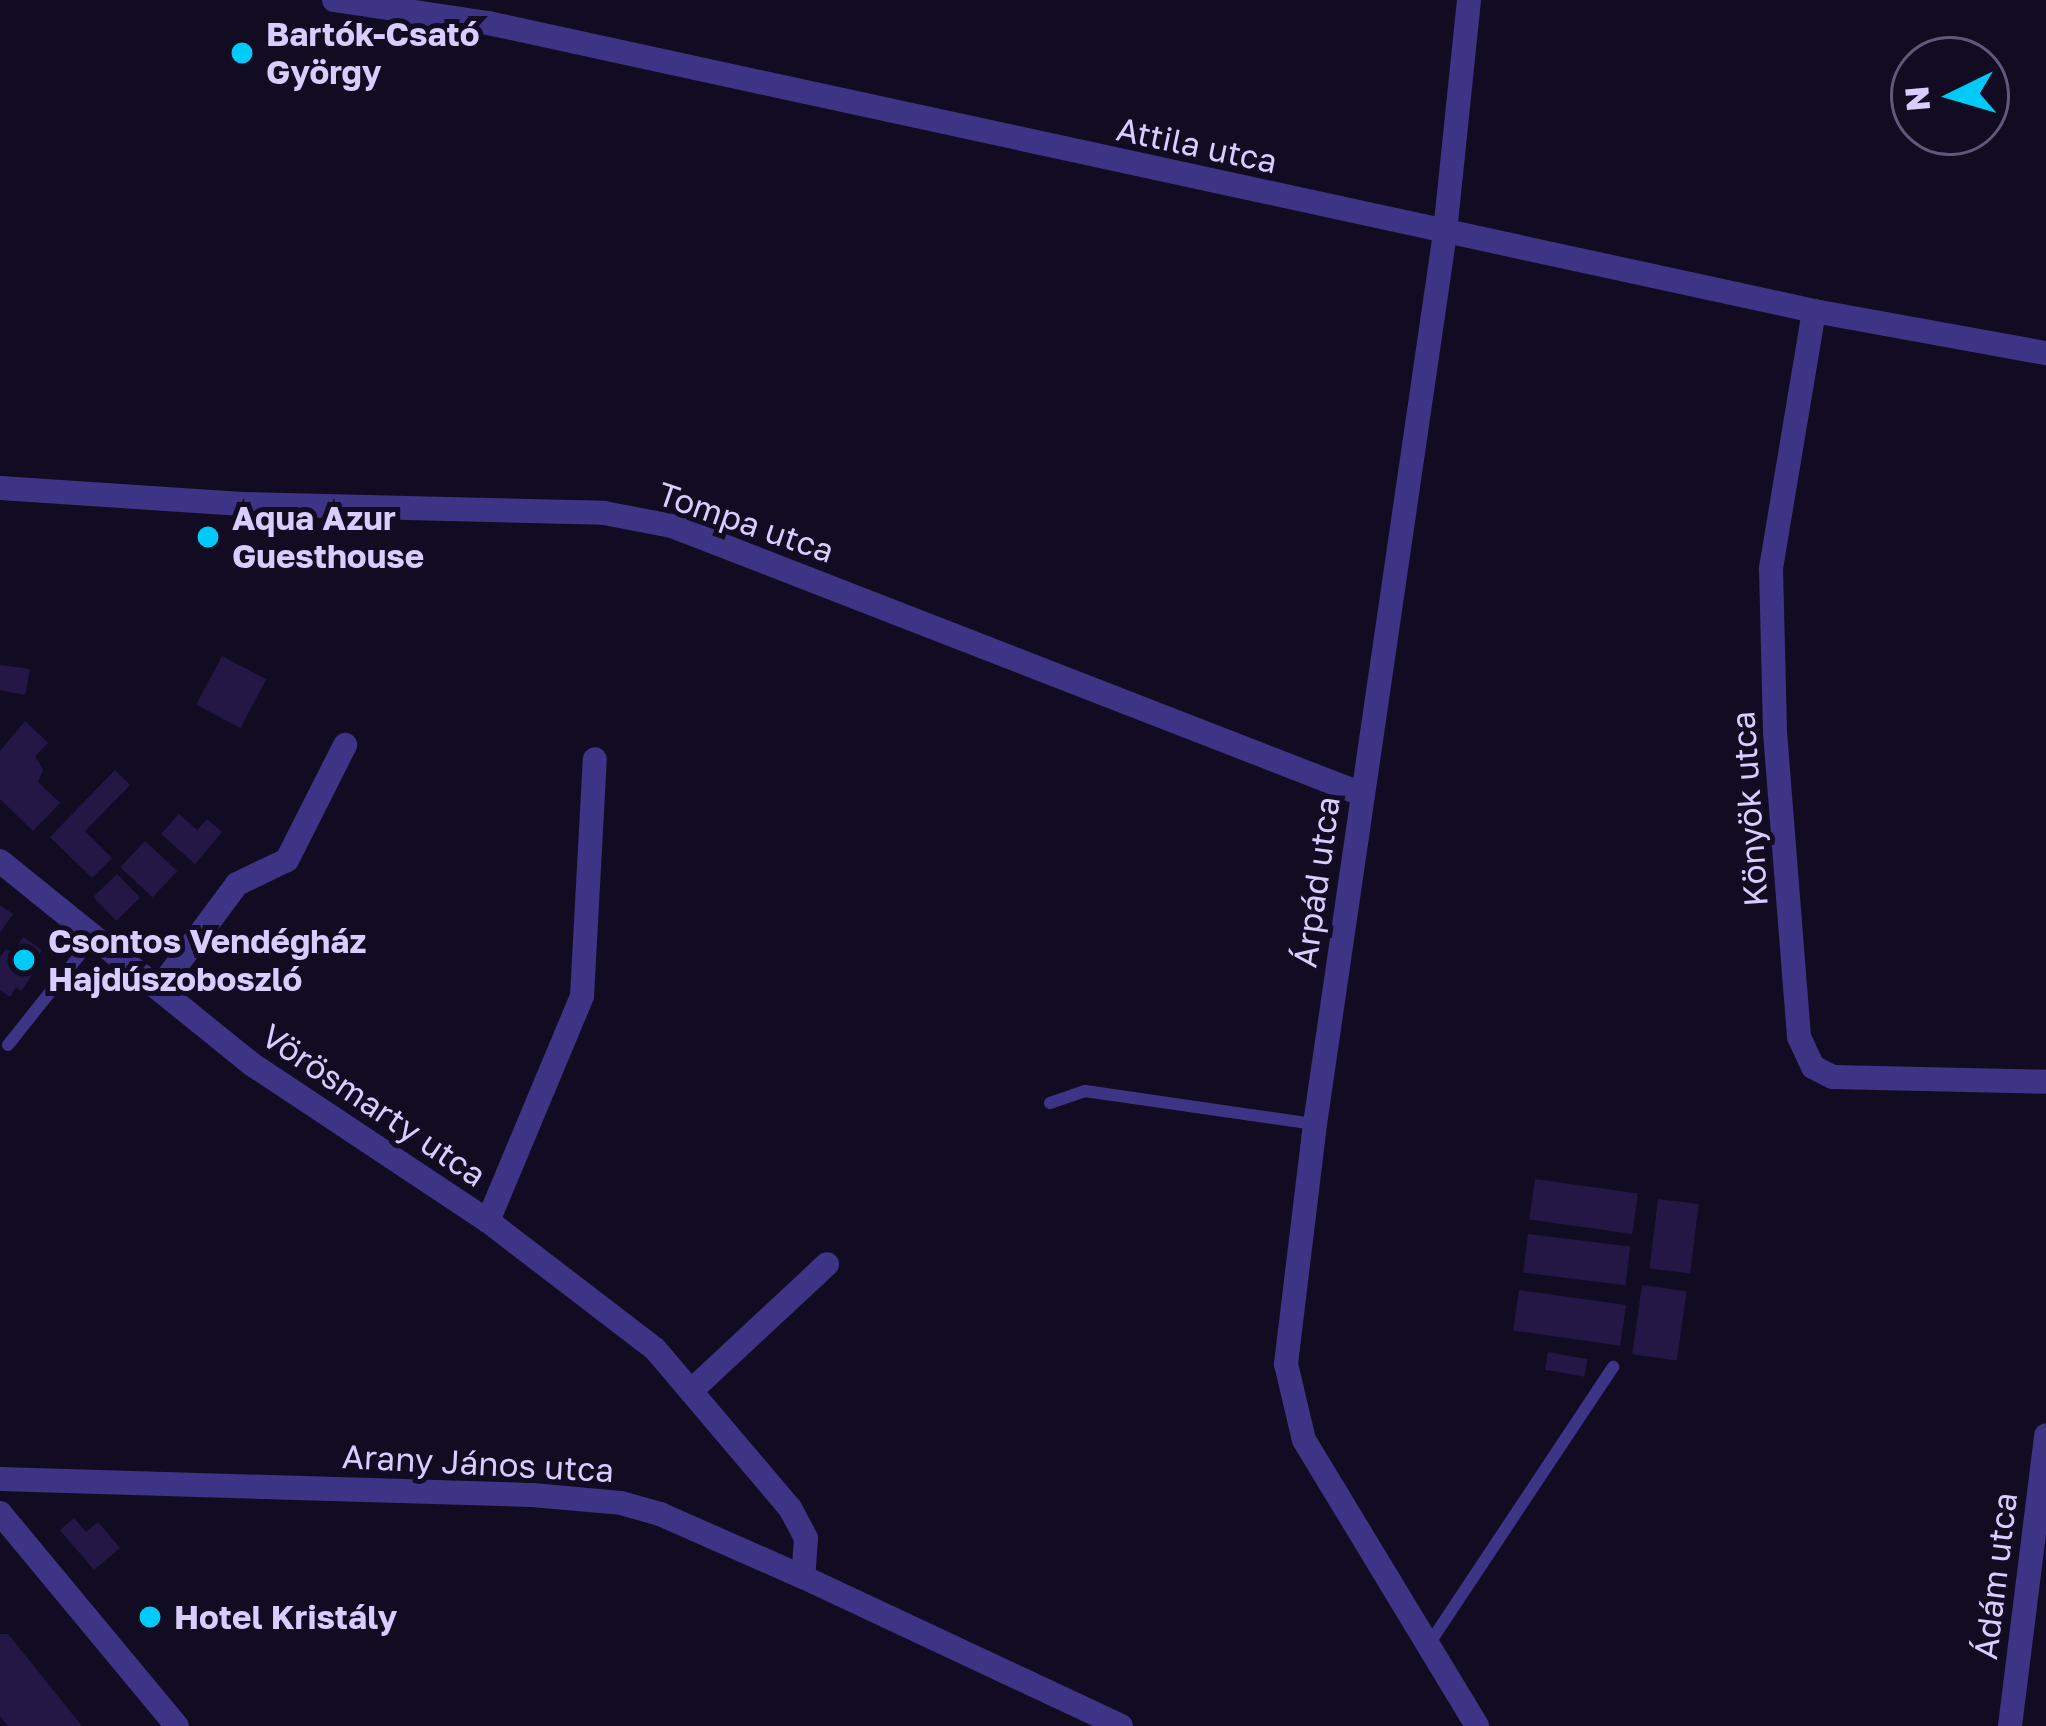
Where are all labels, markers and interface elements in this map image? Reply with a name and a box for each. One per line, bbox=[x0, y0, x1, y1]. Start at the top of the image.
place label: Bartók-Csató György bbox=[266, 14, 480, 92]
north arrow bbox=[1890, 36, 2010, 156]
marker: Bartók-Csató György bbox=[229, 40, 255, 66]
text: N bbox=[1896, 85, 1937, 113]
street label: Attila utca bbox=[1113, 109, 1281, 181]
street label: Tompa utca bbox=[653, 473, 839, 571]
place label: Aqua Azur Guesthouse bbox=[232, 498, 424, 576]
marker: Aqua Azur Guesthouse bbox=[195, 524, 221, 550]
street label: Könyök utca bbox=[1722, 710, 1776, 908]
street label: Árpád utca bbox=[1284, 794, 1348, 970]
place label: Csontos Vendégház Hajdúszoboszló bbox=[48, 921, 366, 999]
marker: Csontos Vendégház Hajdúszoboszló bbox=[11, 947, 37, 973]
street label: Vörösmarty utca bbox=[255, 1015, 493, 1195]
street label: Arany János utca bbox=[341, 1436, 615, 1490]
street label: Ádám utca bbox=[1965, 1490, 2025, 1662]
place label: Hotel Kristály bbox=[174, 1597, 397, 1637]
marker: Hotel Kristály bbox=[137, 1604, 163, 1630]

